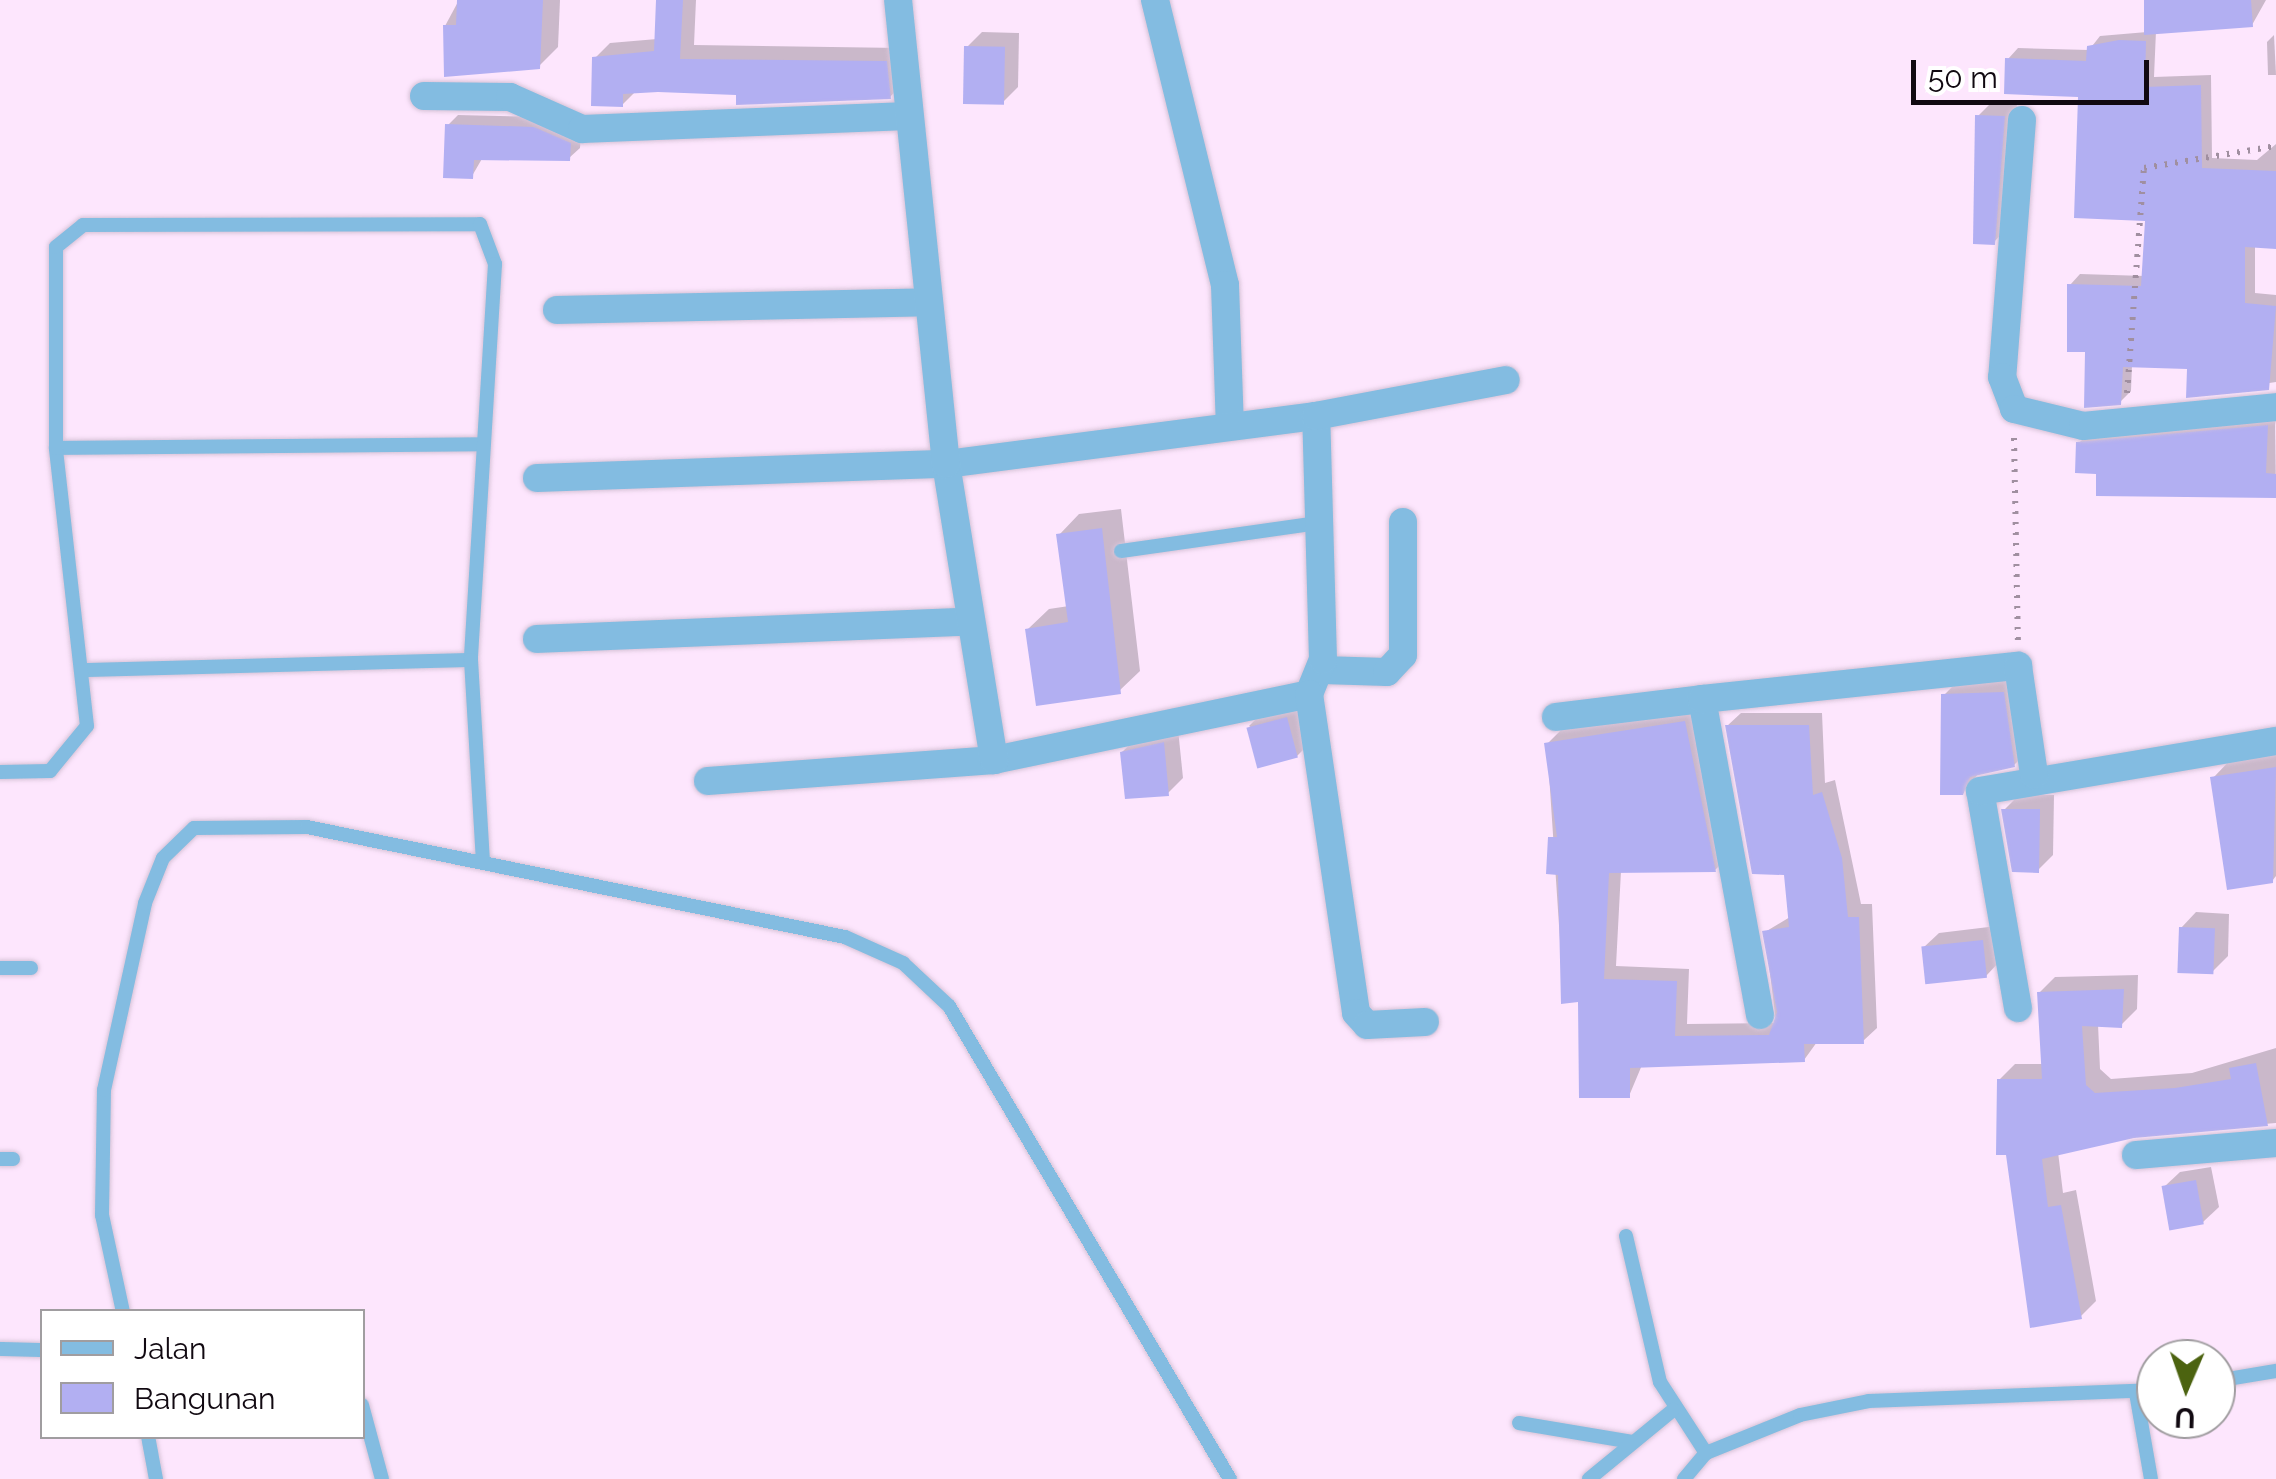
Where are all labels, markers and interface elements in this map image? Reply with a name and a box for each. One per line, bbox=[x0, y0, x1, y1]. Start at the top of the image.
scale bar bbox=[1916, 40, 2154, 102]
text: 50 m bbox=[1928, 60, 1998, 95]
legend bbox=[40, 1309, 365, 1439]
text: Jalan bbox=[134, 1331, 207, 1366]
north arrow bbox=[2136, 1339, 2236, 1439]
text: Bangunan bbox=[134, 1381, 276, 1416]
text: U bbox=[2174, 1401, 2196, 1434]

